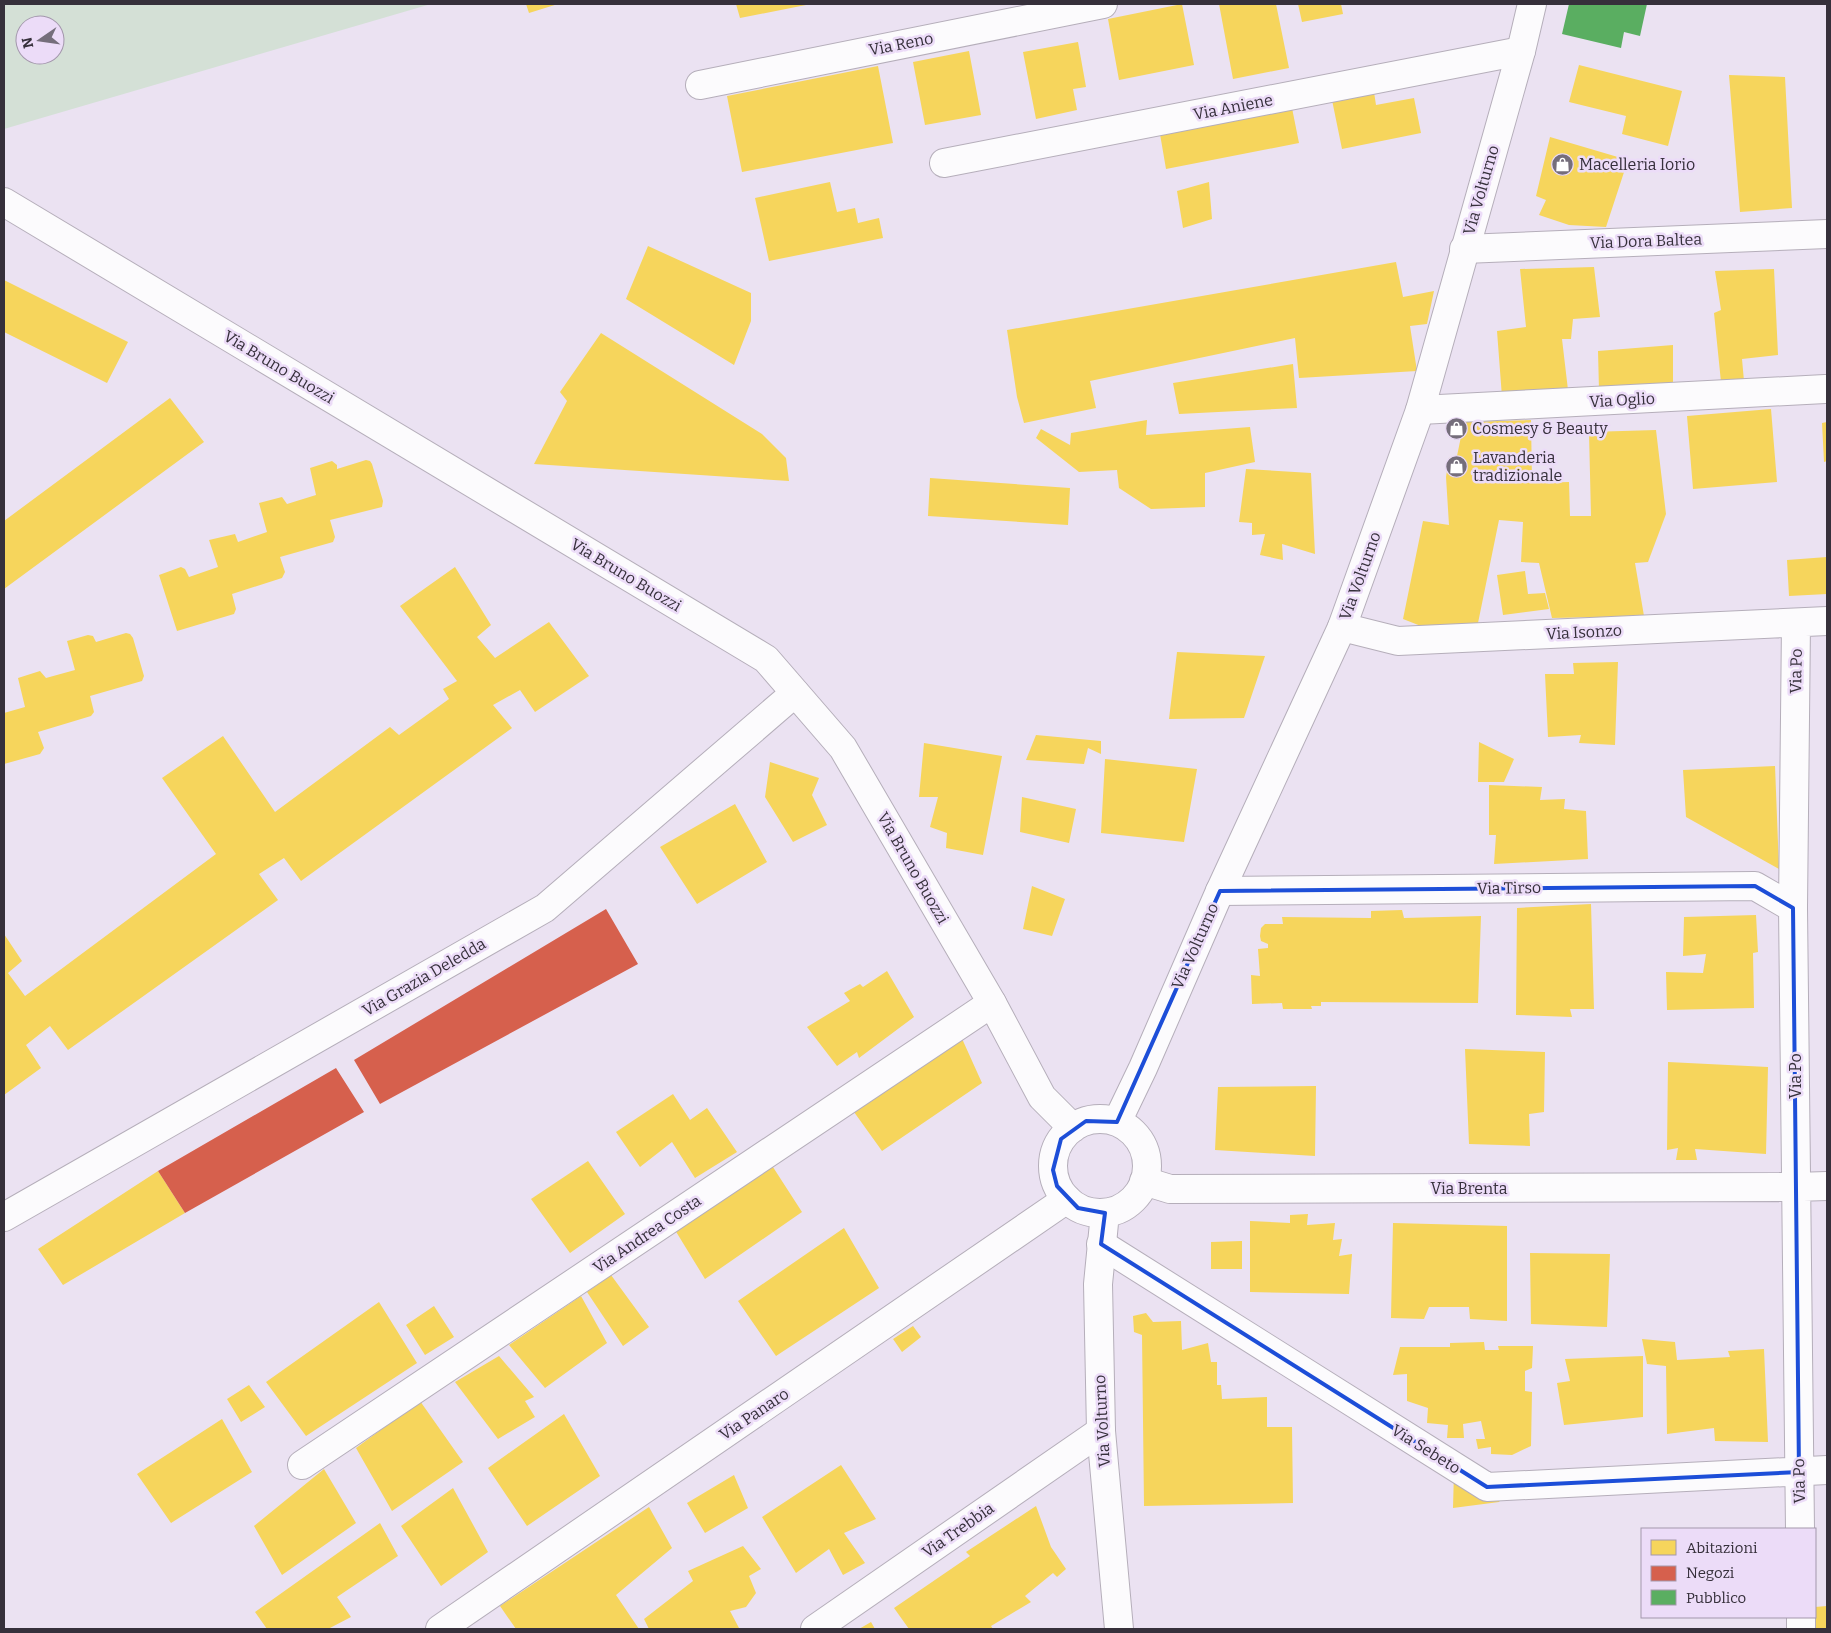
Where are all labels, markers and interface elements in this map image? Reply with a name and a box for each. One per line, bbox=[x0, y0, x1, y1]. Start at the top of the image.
north arrow bbox=[15, 15, 65, 65]
street label: Via Reno bbox=[867, 28, 935, 60]
text: N bbox=[18, 35, 37, 50]
street label: Via Aniene bbox=[1192, 90, 1274, 124]
street label: Via Volturno bbox=[1459, 143, 1503, 237]
shop icon: Macelleria Iorio bbox=[1551, 152, 1575, 176]
place label: Macelleria Iorio bbox=[1579, 155, 1695, 174]
street label: Via Dora Baltea bbox=[1590, 230, 1703, 252]
street label: Via Bruno Buozzi bbox=[220, 326, 338, 408]
street label: Via Oglio bbox=[1589, 389, 1655, 411]
shop icon: Cosmesy & Beauty bbox=[1444, 416, 1468, 440]
place label: Cosmesy & Beauty bbox=[1472, 419, 1608, 438]
place label: Lavanderia tradizionale bbox=[1473, 448, 1562, 485]
shop icon: Lavanderia tradizionale bbox=[1445, 454, 1469, 478]
street label: Via Volturno bbox=[1335, 529, 1385, 623]
street label: Via Bruno Buozzi bbox=[567, 534, 685, 616]
street label: Via Isonzo bbox=[1545, 621, 1623, 643]
street label: Via Po bbox=[1786, 648, 1806, 694]
street label: Via Bruno Buozzi bbox=[873, 809, 953, 927]
street label: Via Tirso bbox=[1477, 878, 1541, 898]
street label: Via Volturno bbox=[1168, 900, 1222, 992]
street label: Via Grazia Deledda bbox=[359, 934, 489, 1020]
street label: Via Po bbox=[1786, 1053, 1805, 1099]
street label: Via Brenta bbox=[1431, 1179, 1508, 1198]
street label: Via Andrea Costa bbox=[589, 1191, 705, 1277]
street label: Via Volturno bbox=[1090, 1374, 1114, 1468]
street label: Via Panaro bbox=[716, 1384, 792, 1444]
street label: Via Sebeto bbox=[1388, 1420, 1464, 1478]
street label: Via Po bbox=[1789, 1458, 1809, 1504]
street label: Via Trebbia bbox=[918, 1498, 998, 1562]
legend bbox=[1641, 1528, 1816, 1618]
text: Abitazioni bbox=[1686, 1539, 1758, 1557]
text: Negozi bbox=[1686, 1564, 1735, 1582]
text: Pubblico bbox=[1686, 1589, 1746, 1607]

